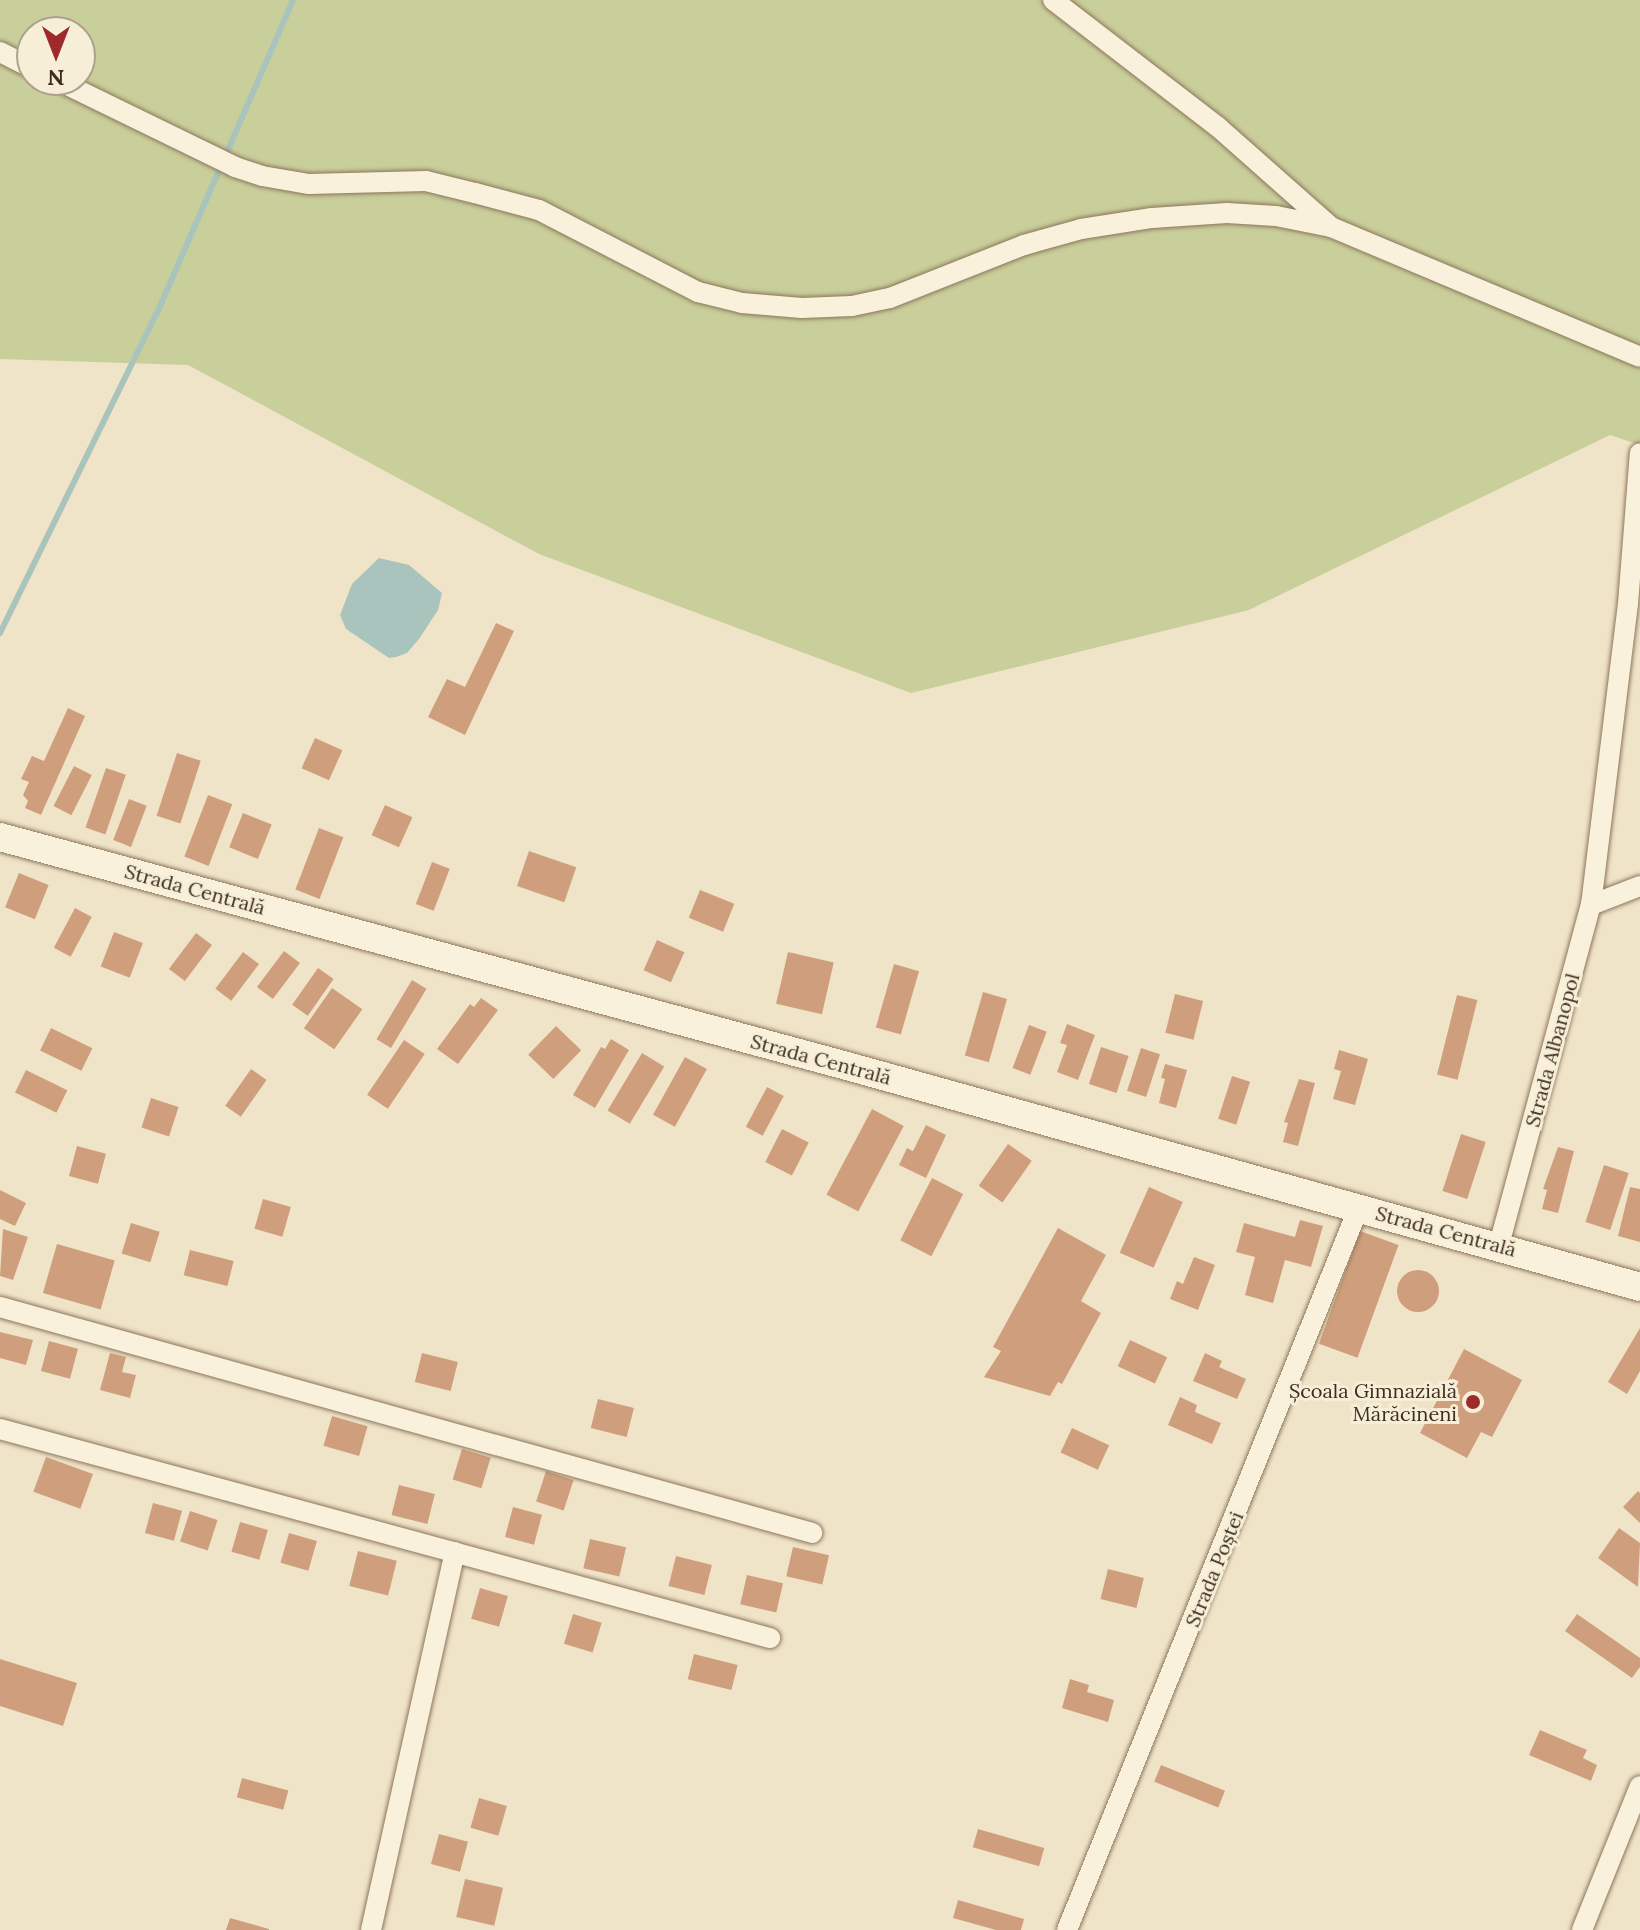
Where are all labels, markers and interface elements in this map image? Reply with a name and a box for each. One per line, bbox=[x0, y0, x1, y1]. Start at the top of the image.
north arrow bbox=[16, 16, 96, 96]
text: N bbox=[48, 64, 65, 92]
street label: Strada Centrală bbox=[122, 859, 268, 919]
street label: Strada Albanopol bbox=[1520, 970, 1584, 1130]
street label: Strada Centrală bbox=[748, 1029, 894, 1089]
street label: Strada Centrală bbox=[1373, 1201, 1519, 1261]
place label: Școala Gimnazială Mărăcineni bbox=[1289, 1378, 1457, 1425]
marker: Școala Gimnazială Mărăcineni bbox=[1464, 1393, 1482, 1411]
street label: Strada Poștei bbox=[1180, 1508, 1248, 1630]

